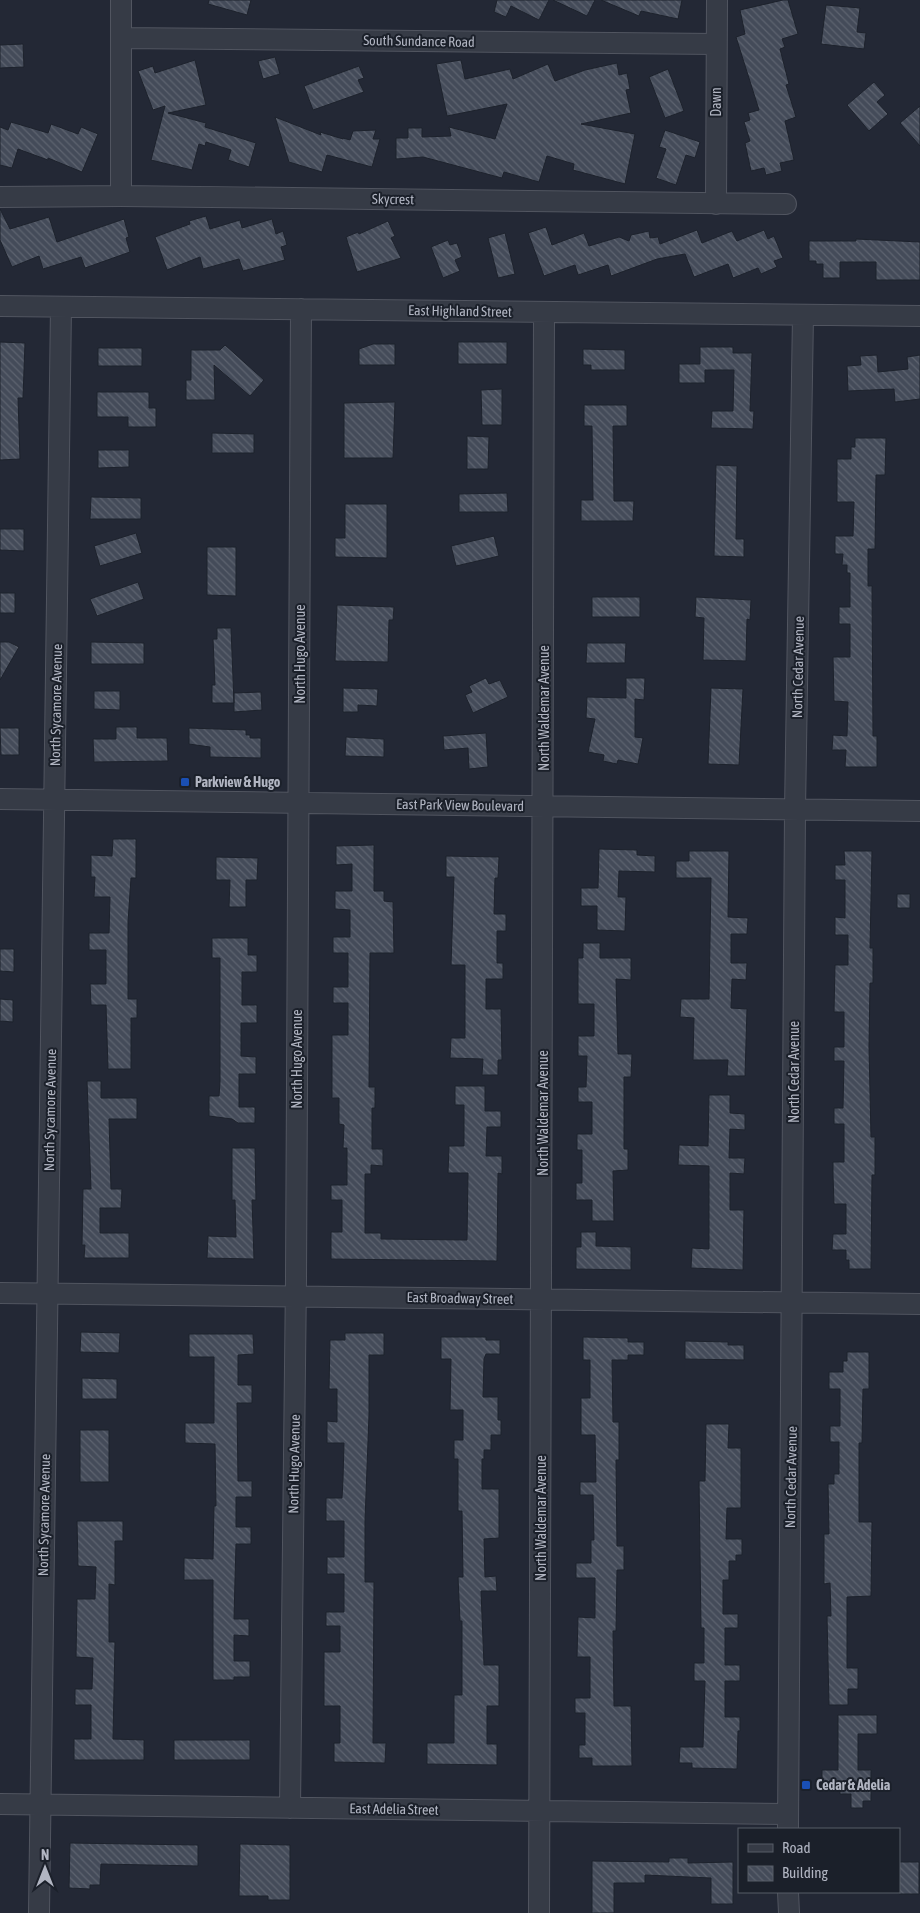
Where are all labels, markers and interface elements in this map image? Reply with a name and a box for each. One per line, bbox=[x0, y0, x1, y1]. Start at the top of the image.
street label: South Sundance Road bbox=[363, 32, 475, 50]
street label: Dawn bbox=[708, 87, 724, 117]
street label: Skycrest bbox=[372, 191, 414, 207]
street label: East Highland Street bbox=[408, 302, 512, 320]
street label: North Hugo Avenue bbox=[292, 604, 308, 704]
street label: North Cedar Avenue bbox=[789, 616, 807, 718]
street label: North Sycamore Avenue bbox=[47, 644, 65, 766]
street label: North Waldemar Avenue bbox=[536, 645, 552, 771]
place label: Parkview & Hugo bbox=[195, 774, 281, 790]
marker: Parkview & Hugo bbox=[179, 776, 191, 788]
street label: East Park View Boulevard bbox=[396, 796, 524, 814]
street label: North Hugo Avenue bbox=[289, 1009, 305, 1109]
street label: North Cedar Avenue bbox=[786, 1021, 802, 1123]
street label: North Sycamore Avenue bbox=[41, 1049, 59, 1171]
street label: North Waldemar Avenue bbox=[535, 1050, 551, 1176]
street label: East Broadway Street bbox=[406, 1289, 514, 1307]
street label: North Hugo Avenue bbox=[285, 1414, 303, 1514]
street label: North Cedar Avenue bbox=[782, 1426, 800, 1528]
street label: North Sycamore Avenue bbox=[35, 1454, 53, 1576]
street label: North Waldemar Avenue bbox=[533, 1455, 549, 1581]
place label: Cedar & Adelia bbox=[816, 1777, 891, 1793]
marker: Cedar & Adelia bbox=[800, 1779, 812, 1791]
street label: East Adelia Street bbox=[349, 1800, 439, 1818]
legend bbox=[738, 1828, 900, 1893]
text: Road bbox=[782, 1839, 811, 1856]
north arrow bbox=[20, 1843, 70, 1893]
text: N bbox=[41, 1847, 49, 1863]
text: Building bbox=[782, 1864, 828, 1881]

